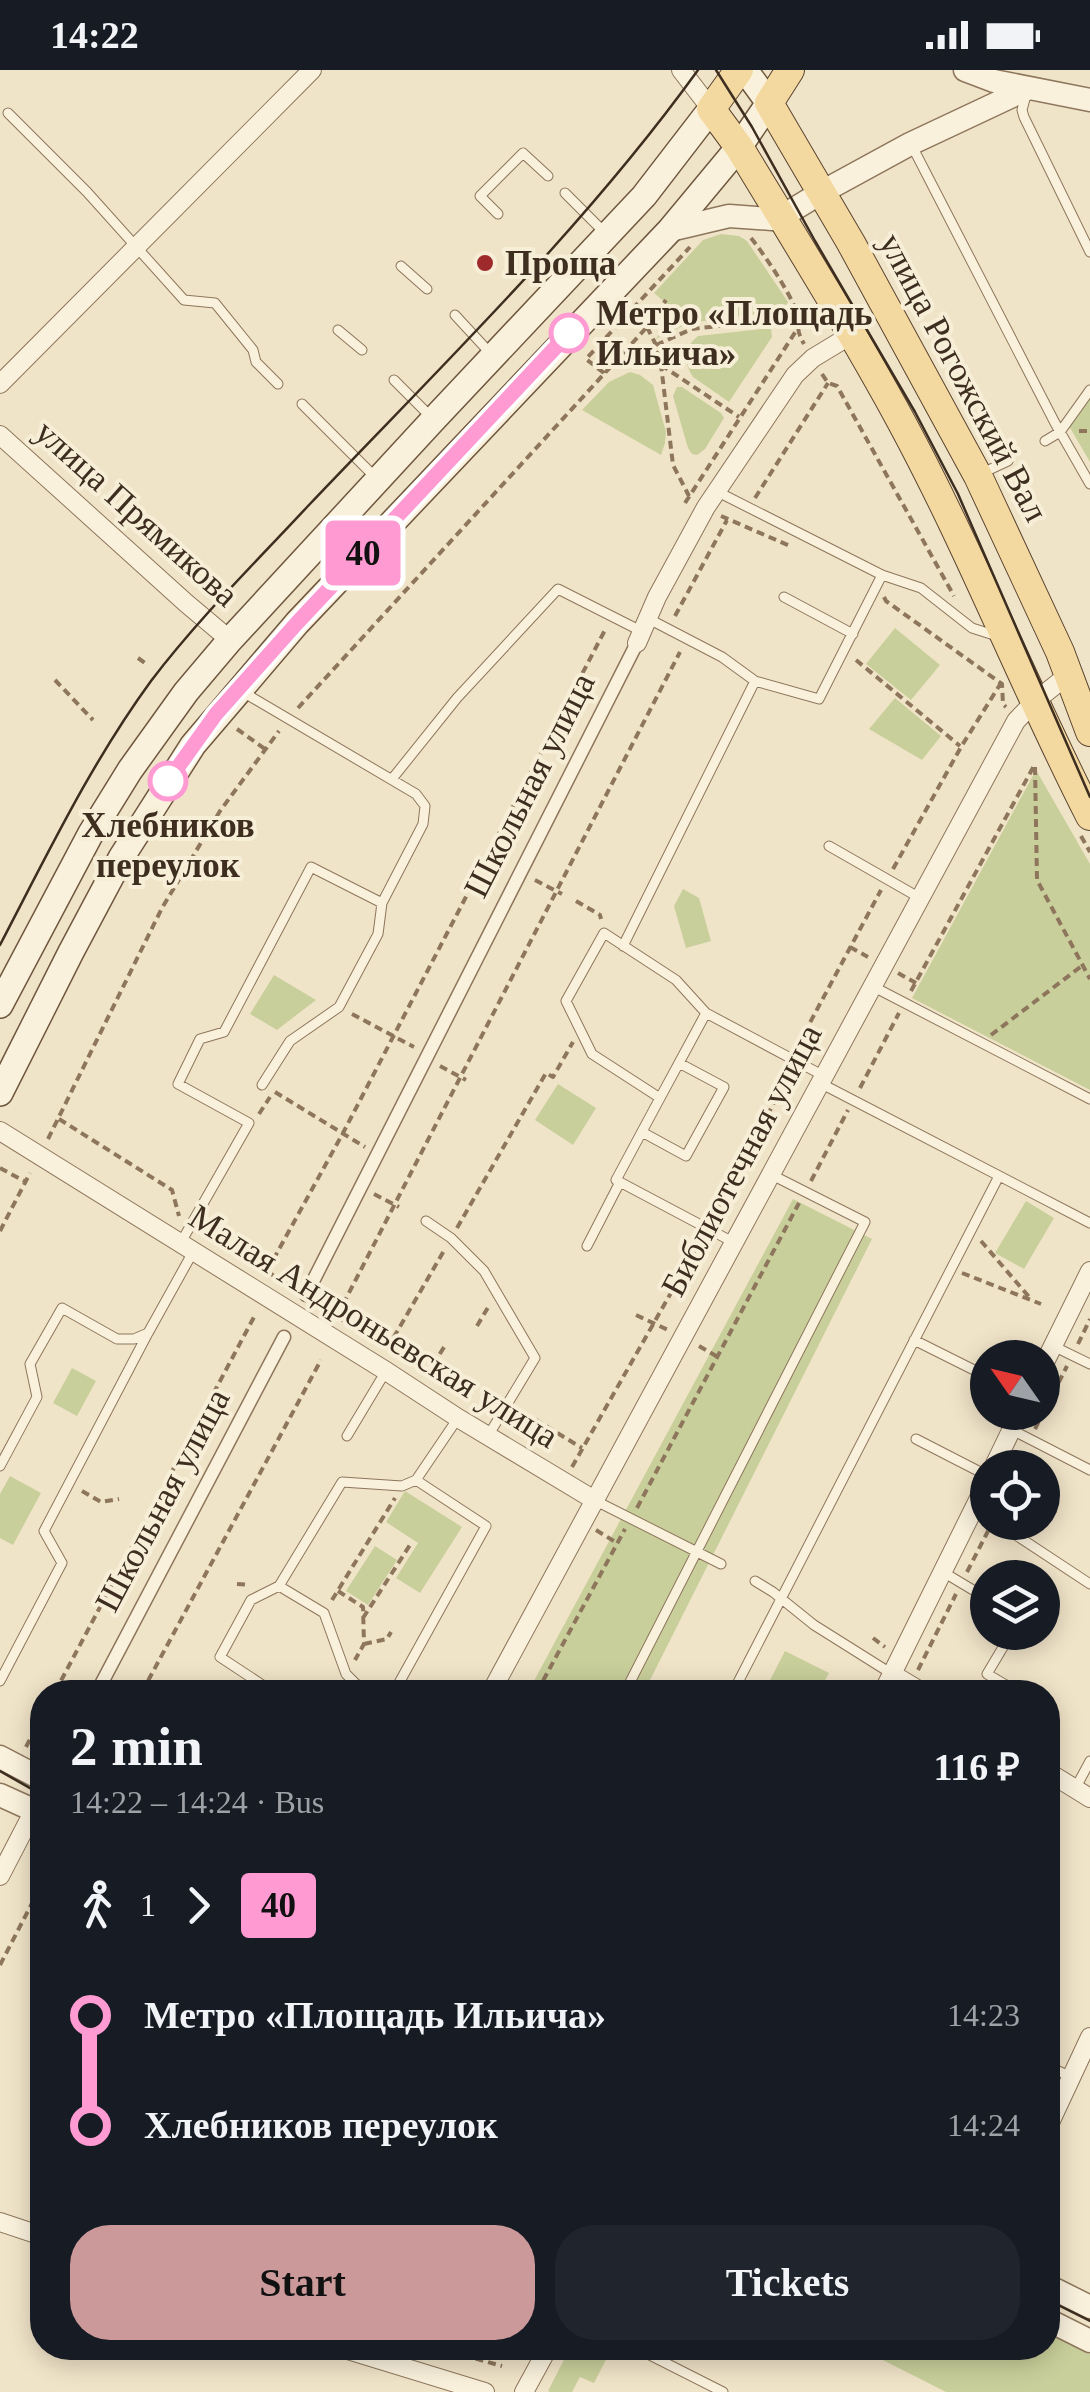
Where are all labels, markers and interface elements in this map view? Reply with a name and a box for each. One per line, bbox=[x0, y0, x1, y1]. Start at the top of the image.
text: 14:22 bbox=[50, 14, 139, 56]
street label: улица Рогожский Вал bbox=[871, 227, 1056, 528]
place label: Проща bbox=[505, 244, 616, 283]
marker: Проща bbox=[474, 252, 496, 274]
place label: Метро «Площадь Ильича» bbox=[596, 294, 873, 373]
marker: Метро «Площадь Ильича» bbox=[550, 314, 588, 352]
street label: улица Прямикова bbox=[27, 412, 246, 615]
line badge: 40 bbox=[318, 520, 408, 586]
text: 40 bbox=[346, 534, 381, 573]
street label: Школьная улица bbox=[456, 666, 603, 904]
marker: Хлебников переулок bbox=[149, 762, 187, 800]
place label: Хлебников переулок bbox=[81, 806, 255, 885]
street label: Библиотечная улица bbox=[653, 1017, 830, 1303]
street label: Малая Андроньевская улица bbox=[182, 1197, 566, 1456]
north arrow bbox=[970, 1340, 1060, 1430]
map controls bbox=[970, 1340, 1060, 1650]
street label: Школьная улица bbox=[87, 1382, 238, 1618]
button: locate bbox=[970, 1450, 1060, 1540]
button: layers bbox=[970, 1560, 1060, 1650]
text: 2 min bbox=[70, 1716, 203, 1777]
text: 116 ₽ bbox=[933, 1746, 1020, 1788]
text: 14:22 – 14:24 · Bus bbox=[70, 1784, 324, 1820]
icon: walk bbox=[70, 1878, 125, 1933]
icon: forward bbox=[171, 1878, 226, 1933]
text: 40 bbox=[261, 1886, 296, 1925]
text: 1 bbox=[140, 1887, 156, 1923]
text: Метро «Площадь Ильича» bbox=[144, 1994, 606, 2036]
text: 14:23 bbox=[947, 1997, 1020, 2033]
text: Хлебников переулок bbox=[144, 2104, 498, 2146]
text: 14:24 bbox=[947, 2107, 1020, 2143]
button: Start bbox=[70, 2225, 535, 2340]
button: Tickets bbox=[555, 2225, 1020, 2340]

